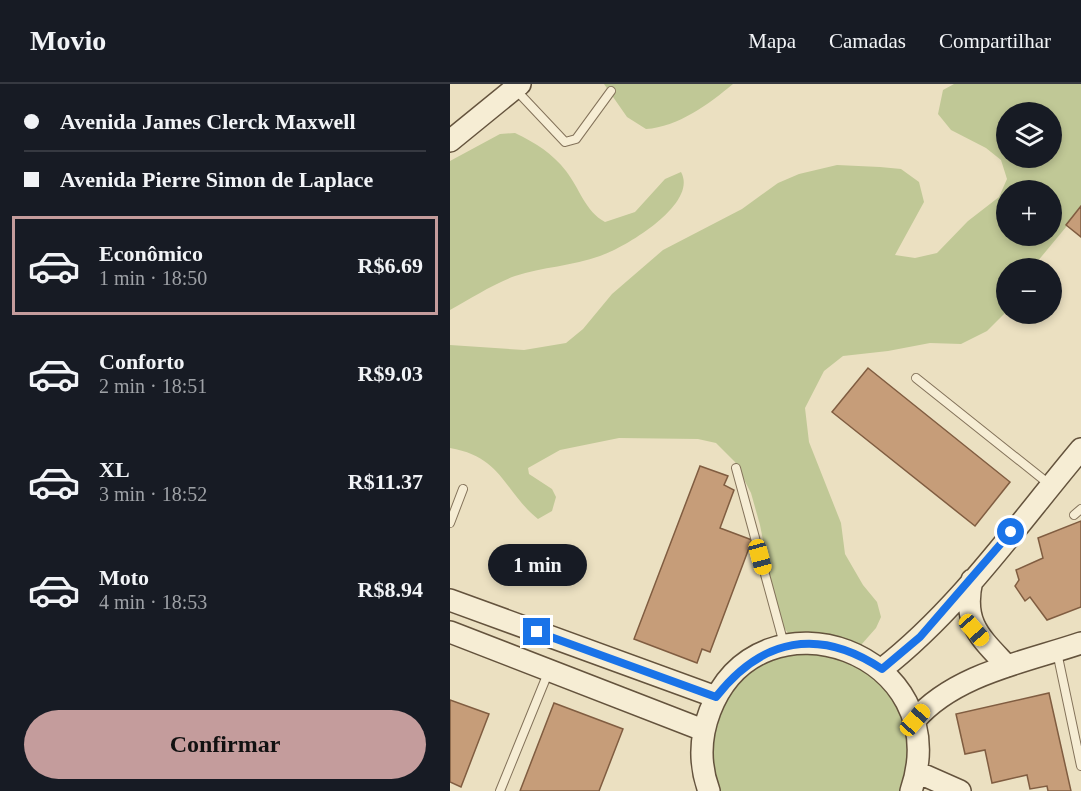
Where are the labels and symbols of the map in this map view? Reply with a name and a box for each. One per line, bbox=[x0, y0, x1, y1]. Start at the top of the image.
route start bbox=[997, 518, 1024, 545]
car bbox=[747, 537, 773, 577]
callout: 1 min bbox=[488, 545, 586, 587]
car bbox=[955, 611, 993, 649]
route end bbox=[523, 618, 550, 645]
car bbox=[896, 701, 934, 739]

